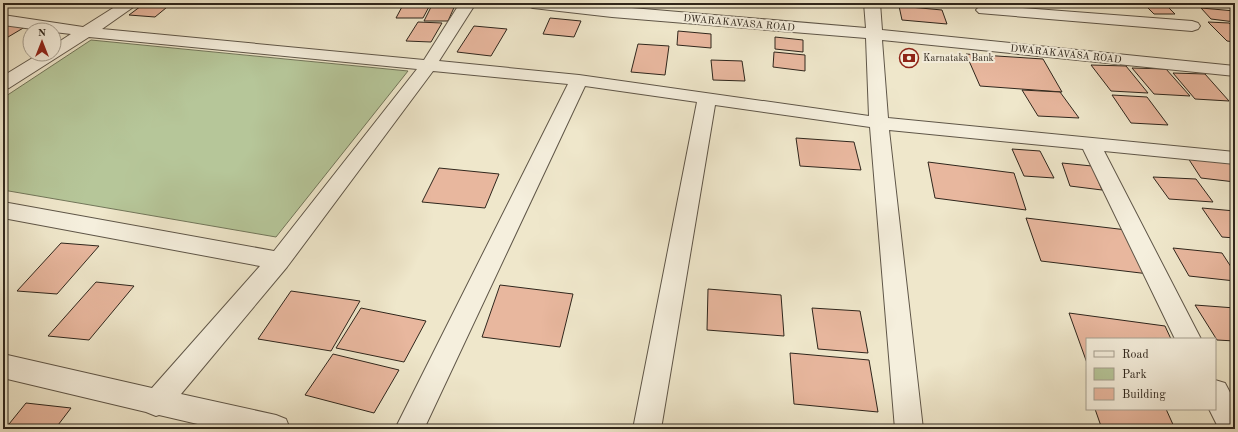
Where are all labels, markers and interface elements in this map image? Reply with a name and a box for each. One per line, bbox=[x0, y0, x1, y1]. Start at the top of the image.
street label: DWARAKAVASA ROAD bbox=[683, 13, 795, 33]
north arrow bbox=[22, 22, 62, 62]
text: N bbox=[38, 28, 47, 39]
street label: DWARAKAVASA ROAD bbox=[1010, 43, 1122, 65]
bank icon: Karnataka Bank bbox=[898, 47, 920, 69]
place label: Karnataka Bank bbox=[923, 53, 994, 63]
legend bbox=[1086, 338, 1216, 410]
text: Road bbox=[1122, 349, 1149, 361]
text: Park bbox=[1122, 369, 1147, 381]
text: Building bbox=[1122, 389, 1166, 401]

